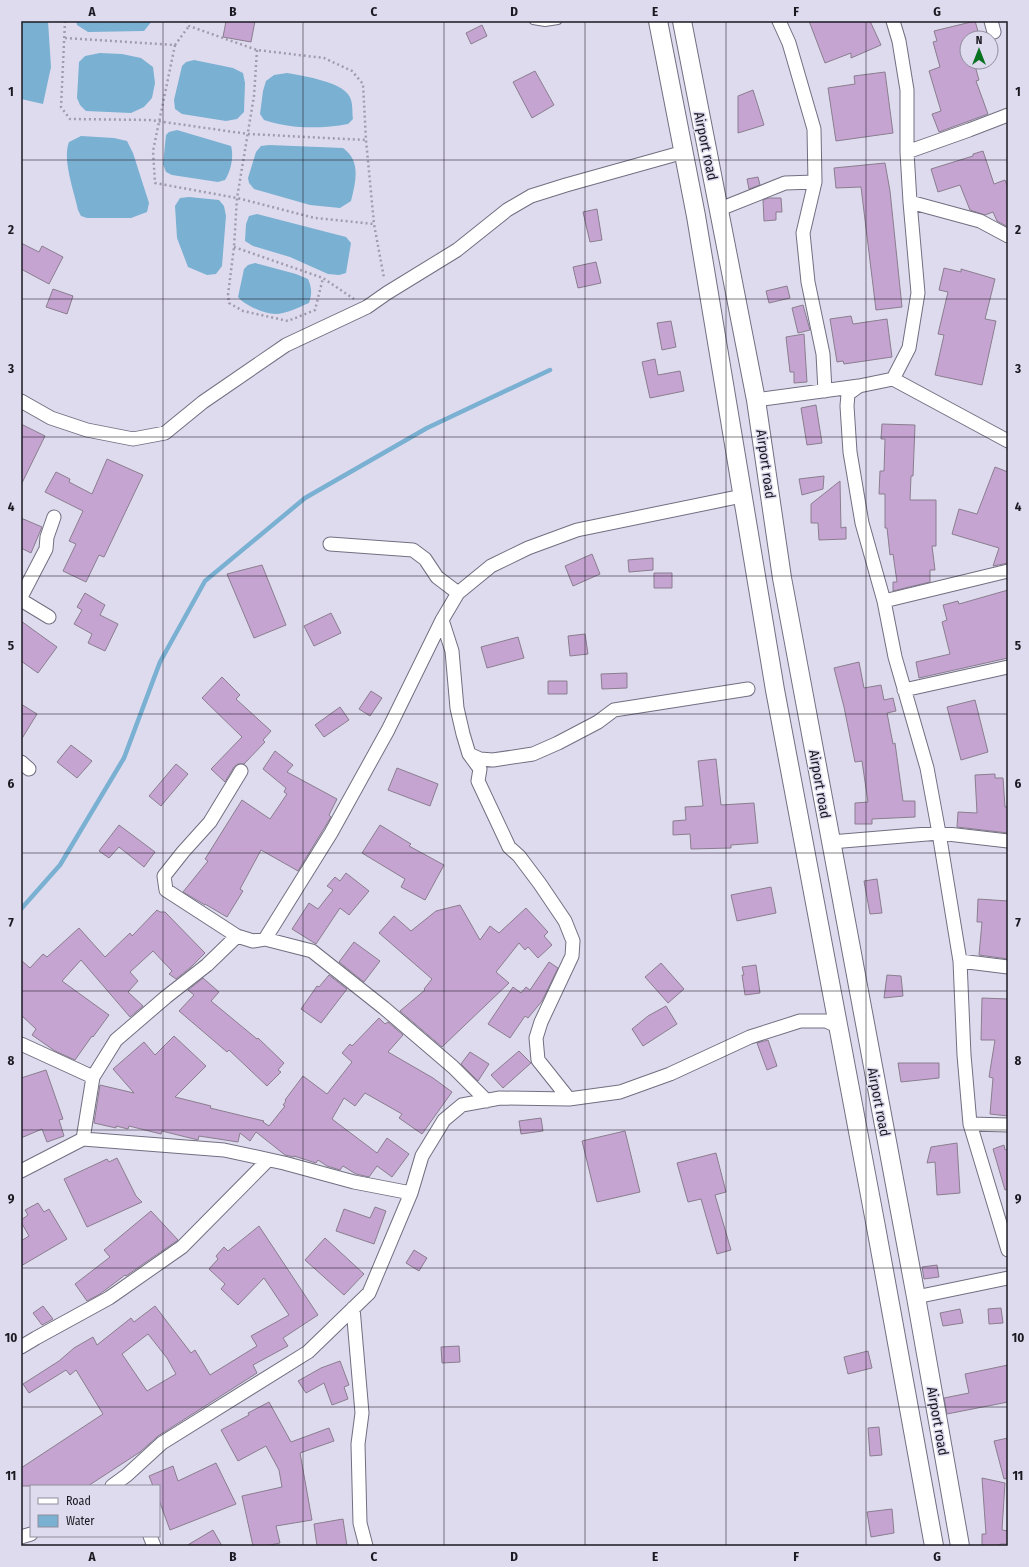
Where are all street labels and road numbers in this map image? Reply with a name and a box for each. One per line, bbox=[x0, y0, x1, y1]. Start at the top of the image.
street label: Airport road bbox=[690, 110, 721, 182]
street label: Airport road bbox=[752, 428, 779, 500]
street label: Airport road bbox=[805, 748, 834, 820]
street label: Airport road bbox=[864, 1066, 893, 1138]
street label: Airport road bbox=[923, 1385, 952, 1457]

